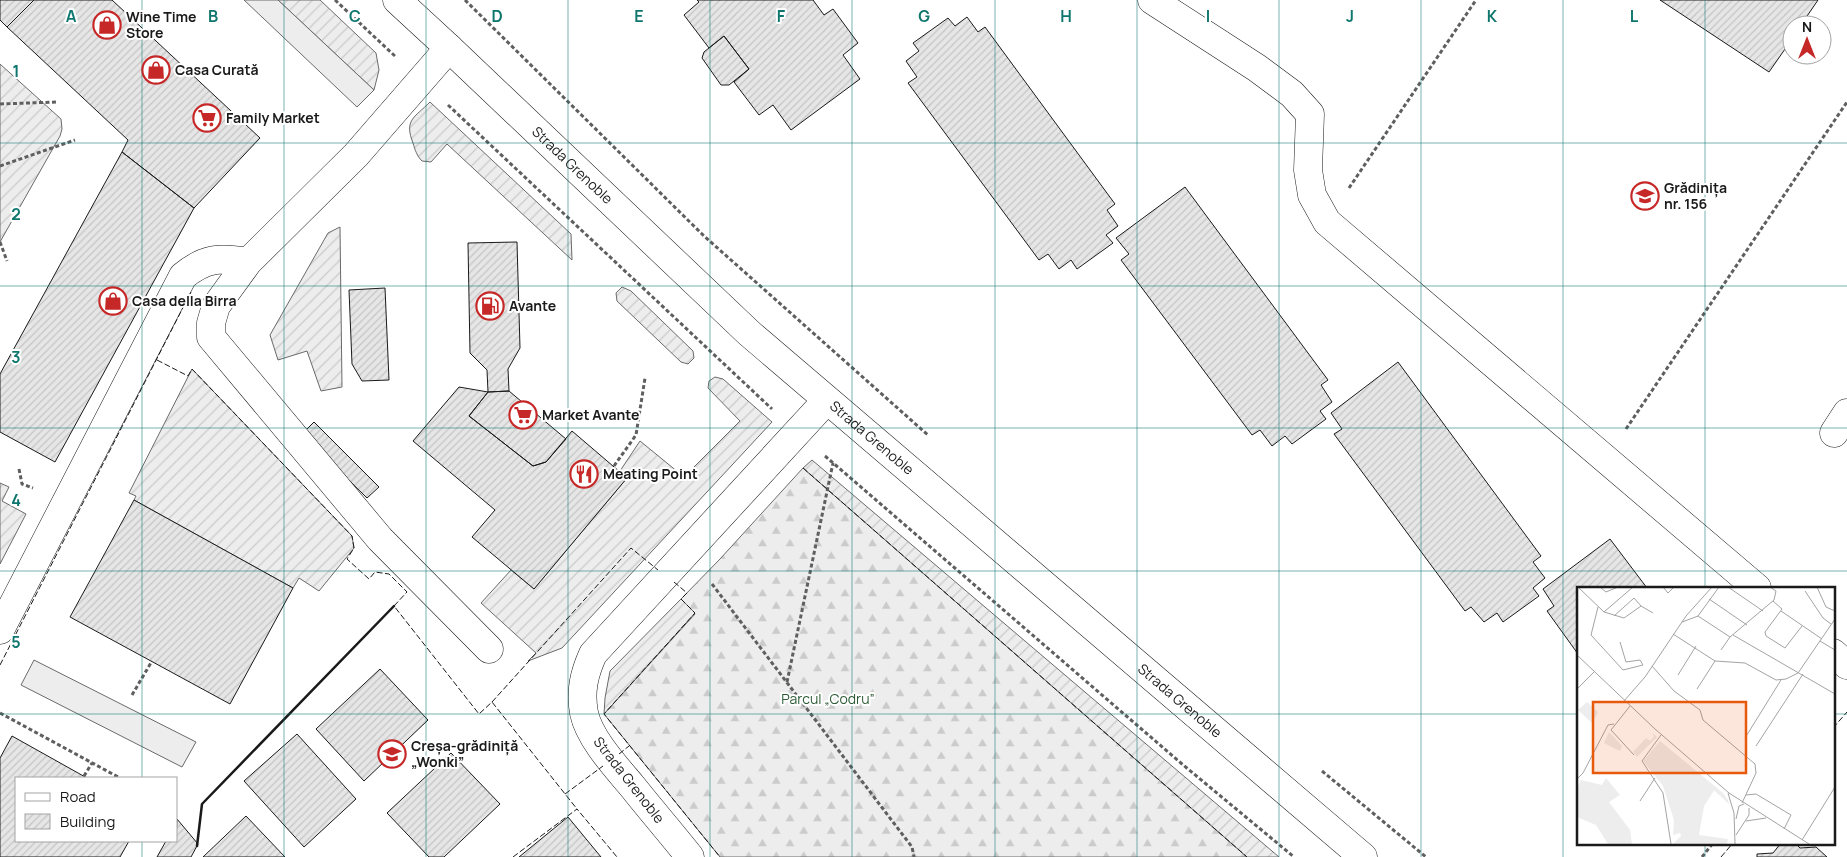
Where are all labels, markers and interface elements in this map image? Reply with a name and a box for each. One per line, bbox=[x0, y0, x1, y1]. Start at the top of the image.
text: A bbox=[66, 5, 77, 27]
text: B bbox=[208, 5, 218, 27]
text: C bbox=[349, 5, 361, 27]
text: D bbox=[491, 5, 503, 27]
text: E bbox=[634, 5, 644, 27]
text: F bbox=[777, 5, 786, 27]
text: G bbox=[918, 5, 930, 27]
text: H bbox=[1060, 5, 1072, 27]
text: I bbox=[1206, 5, 1210, 27]
text: J bbox=[1346, 5, 1354, 27]
text: K bbox=[1487, 5, 1498, 27]
text: L bbox=[1630, 5, 1639, 27]
place label: Wine Time Store bbox=[126, 7, 197, 42]
shop icon: Wine Time Store bbox=[92, 10, 122, 40]
north arrow bbox=[1782, 15, 1832, 65]
text: N bbox=[1802, 17, 1812, 36]
shop icon: Casa Curată bbox=[141, 55, 171, 85]
text: 1 bbox=[12, 60, 20, 82]
place label: Casa Curată bbox=[175, 60, 259, 79]
supermarket icon: Family Market bbox=[192, 103, 222, 133]
place label: Family Market bbox=[226, 108, 320, 127]
street label: Strada Grenoble bbox=[528, 122, 617, 208]
place label: Grădinița nr. 156 bbox=[1664, 178, 1727, 213]
school or university icon: Grădinița nr. 156 bbox=[1630, 181, 1660, 211]
text: 2 bbox=[11, 203, 21, 225]
shop icon: Casa della Birra bbox=[98, 286, 128, 316]
place label: Casa della Birra bbox=[132, 291, 236, 310]
fuel station icon: Avante bbox=[475, 291, 505, 321]
place label: Avante bbox=[509, 296, 556, 315]
text: 3 bbox=[11, 346, 21, 368]
street label: Strada Grenoble bbox=[826, 396, 918, 479]
supermarket icon: Market Avante bbox=[508, 400, 538, 430]
place label: Market Avante bbox=[542, 405, 639, 424]
restaurant icon: Meating Point bbox=[569, 459, 599, 489]
place label: Meating Point bbox=[603, 464, 698, 483]
text: 4 bbox=[11, 489, 21, 511]
inset map bbox=[1577, 587, 1834, 844]
text: 5 bbox=[11, 631, 21, 653]
street label: Strada Grenoble bbox=[1134, 659, 1226, 742]
park label: Parcul „Codru” bbox=[781, 689, 875, 708]
street label: Strada Grenoble bbox=[590, 733, 669, 827]
place label: Creșa-grădiniță „Wonki” bbox=[411, 736, 518, 771]
school or university icon: Creșa-grădiniță „Wonki” bbox=[377, 739, 407, 769]
legend bbox=[15, 777, 178, 842]
text: Road bbox=[60, 786, 96, 807]
text: Building bbox=[60, 811, 115, 832]

